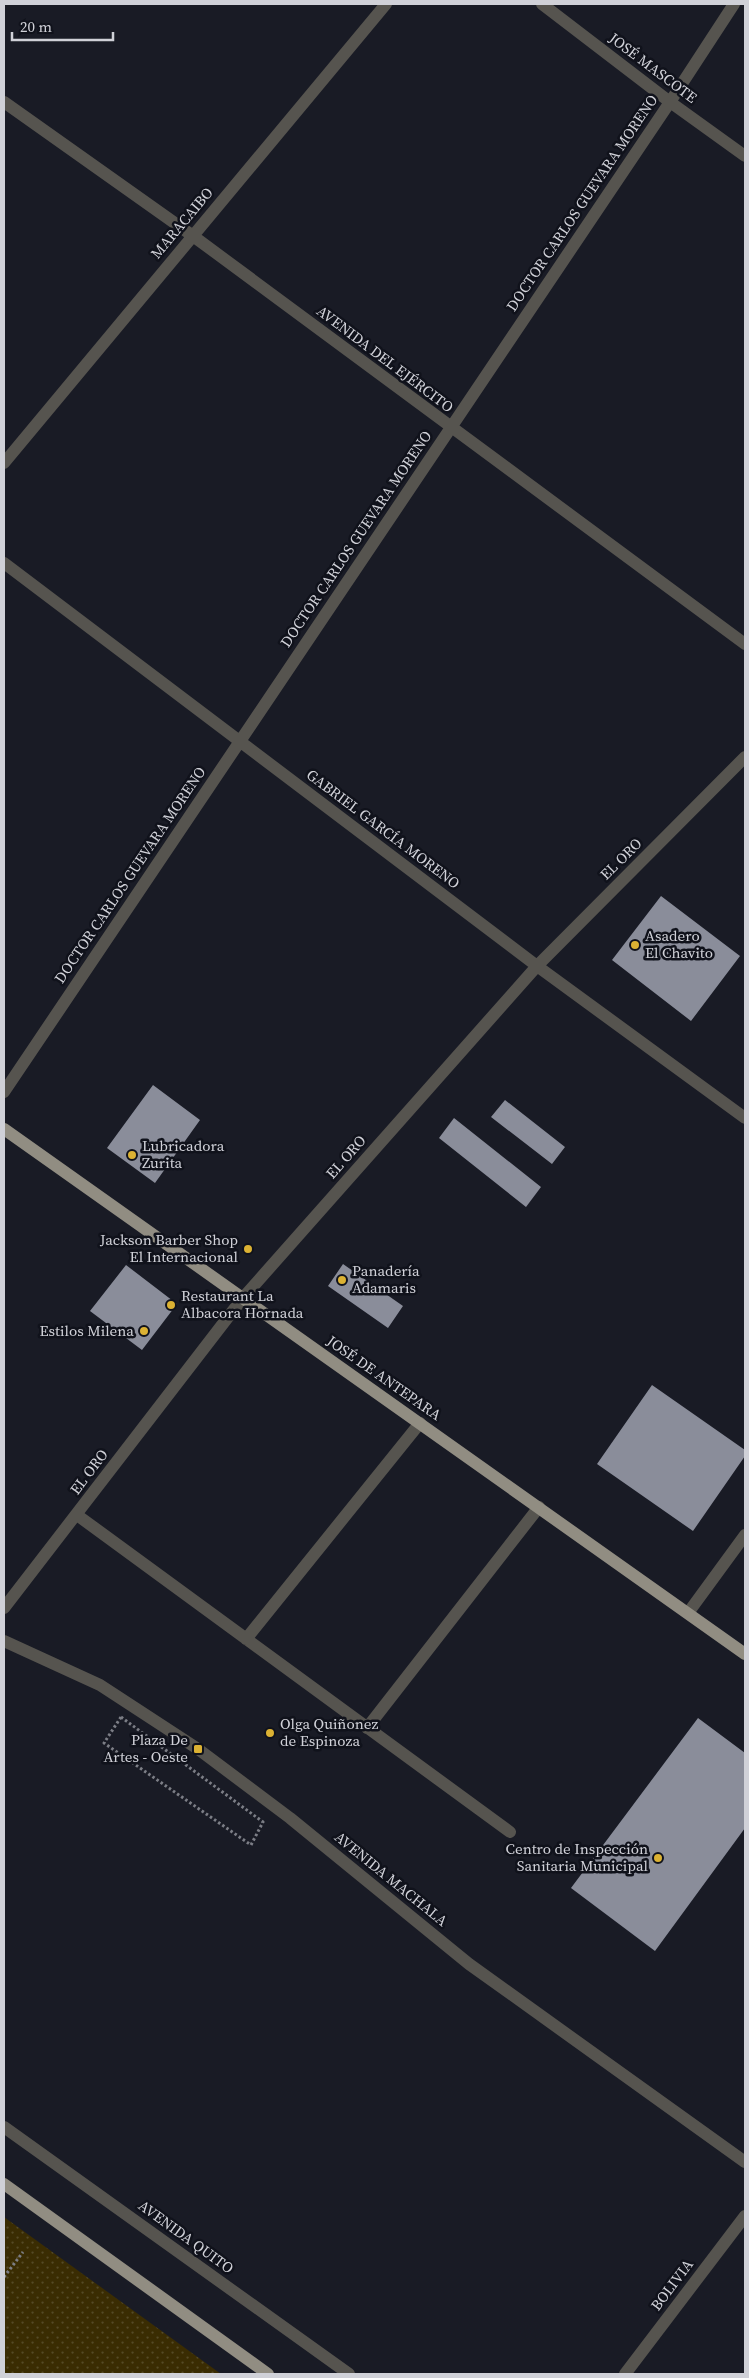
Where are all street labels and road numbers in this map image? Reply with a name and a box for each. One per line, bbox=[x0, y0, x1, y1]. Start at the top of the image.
street label: JOSÉ MASCOTE bbox=[604, 27, 702, 108]
street label: DOCTOR CARLOS GUEVARA MORENO bbox=[501, 90, 662, 315]
street label: MARACAIBO bbox=[145, 182, 218, 263]
street label: AVENIDA DEL EJÉRCITO bbox=[313, 300, 458, 417]
street label: DOCTOR CARLOS GUEVARA MORENO bbox=[275, 426, 436, 651]
street label: DOCTOR CARLOS GUEVARA MORENO bbox=[49, 762, 210, 987]
street label: GABRIEL GARCÍA MORENO bbox=[302, 764, 464, 893]
street label: EL ORO bbox=[595, 833, 646, 884]
street label: EL ORO bbox=[321, 1130, 371, 1183]
street label: JOSÉ DE ANTEPARA bbox=[322, 1330, 446, 1425]
street label: EL ORO bbox=[65, 1445, 113, 1499]
street label: AVENIDA MACHALA bbox=[330, 1826, 452, 1931]
street label: AVENIDA QUITO bbox=[134, 2195, 238, 2278]
street label: BOLIVIA bbox=[645, 2255, 698, 2315]

